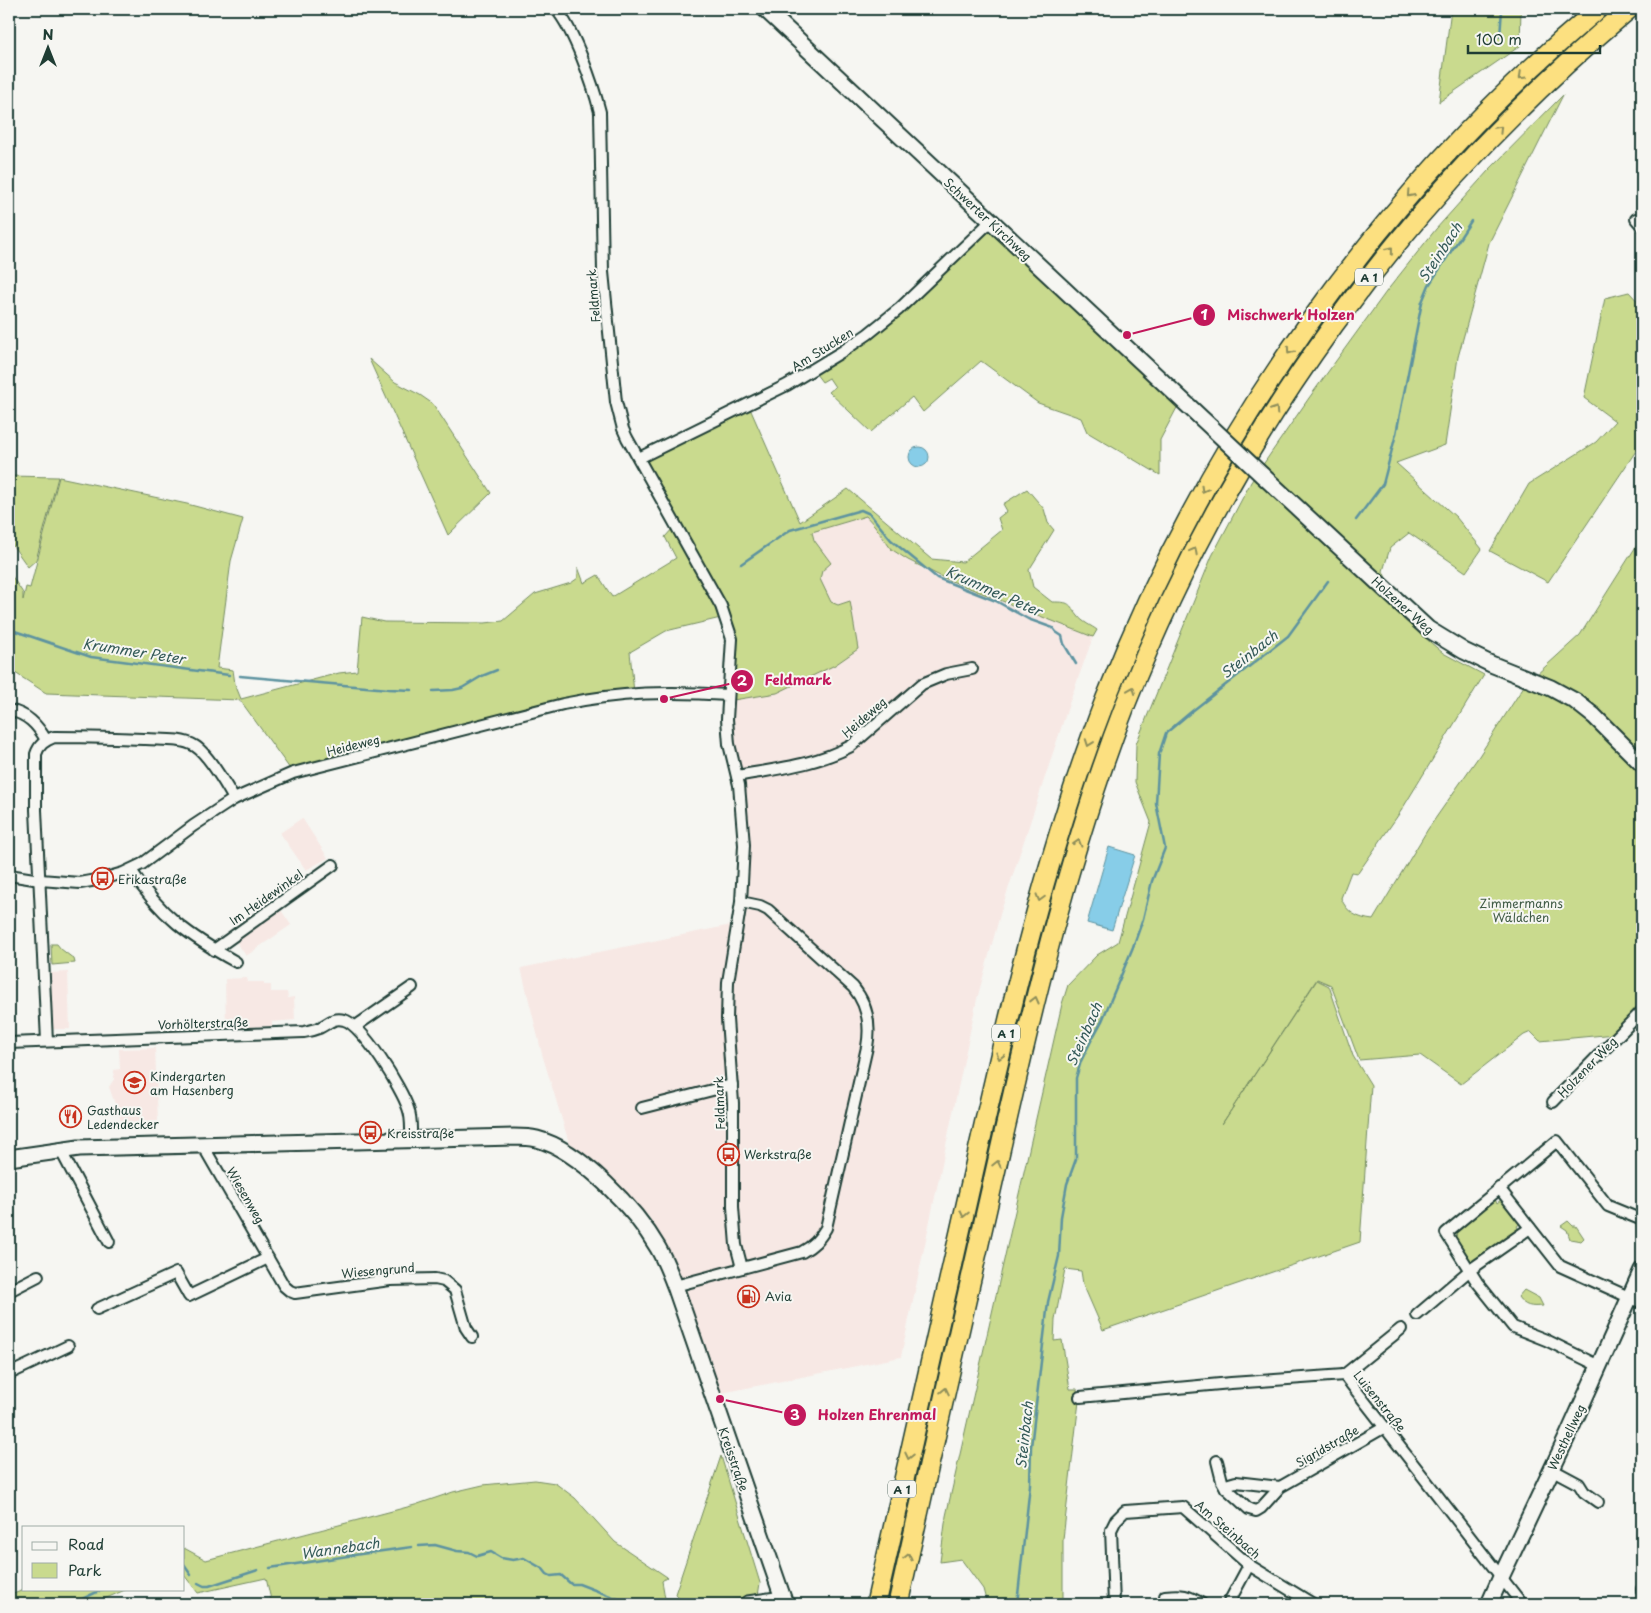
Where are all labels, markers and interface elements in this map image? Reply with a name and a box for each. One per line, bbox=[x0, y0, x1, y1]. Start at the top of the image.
north arrow bbox=[22, 22, 72, 72]
scale bar bbox=[1468, 22, 1601, 54]
text: N bbox=[42, 24, 54, 45]
text: 100 m bbox=[1476, 27, 1522, 50]
one-way arrow bbox=[1519, 71, 1528, 80]
one-way arrow bbox=[1493, 126, 1502, 135]
street label: Schwerter Kirchweg bbox=[940, 173, 1036, 265]
one-way arrow bbox=[1407, 189, 1416, 198]
water label: Steinbach bbox=[1413, 217, 1468, 286]
one-way arrow bbox=[1385, 247, 1393, 256]
street label: Feldmark bbox=[582, 268, 604, 324]
road number: A 1 bbox=[1355, 268, 1383, 286]
callout: Mischwerk Holzen bbox=[1192, 300, 1364, 329]
text: 1 bbox=[1200, 302, 1208, 325]
text: Mischwerk Holzen bbox=[1227, 304, 1355, 325]
street label: Am Stucken bbox=[788, 323, 856, 375]
one-way arrow bbox=[1287, 345, 1296, 355]
one-way arrow bbox=[1269, 407, 1279, 416]
one-way arrow bbox=[1201, 483, 1211, 492]
one-way arrow bbox=[1188, 547, 1198, 556]
water label: Krummer Peter bbox=[943, 560, 1047, 623]
street label: Holzener Weg bbox=[1368, 572, 1438, 638]
water label: Steinbach bbox=[1216, 625, 1283, 683]
water label: Krummer Peter bbox=[82, 633, 189, 670]
callout: Feldmark bbox=[730, 666, 842, 695]
text: 2 bbox=[737, 668, 748, 691]
text: Feldmark bbox=[764, 669, 832, 690]
one-way arrow bbox=[1125, 686, 1136, 695]
street label: Heideweg bbox=[838, 692, 890, 742]
street label: Heideweg bbox=[325, 730, 381, 760]
one-way arrow bbox=[1085, 739, 1095, 747]
one-way arrow bbox=[1073, 840, 1083, 848]
street label: Im Heidewinkel bbox=[226, 865, 306, 929]
bus stop icon: Erikastraße bbox=[90, 867, 114, 891]
place label: Erikastraße bbox=[118, 870, 187, 888]
one-way arrow bbox=[1036, 894, 1046, 902]
park label: Zimmermanns Wäldchen bbox=[1479, 894, 1563, 926]
one-way arrow bbox=[1029, 995, 1040, 1004]
water label: Steinbach bbox=[1061, 998, 1108, 1069]
street label: Vorhölterstraße bbox=[157, 1012, 249, 1034]
road number: A 1 bbox=[992, 1024, 1020, 1042]
street label: Holzener Weg bbox=[1553, 1032, 1621, 1102]
one-way arrow bbox=[995, 1051, 1006, 1060]
place label: Kindergarten am Hasenberg bbox=[150, 1067, 234, 1099]
school or university icon: Kindergarten am Hasenberg bbox=[122, 1071, 146, 1095]
street label: Feldmark bbox=[709, 1076, 729, 1130]
place label: Gasthaus Ledendecker bbox=[87, 1101, 159, 1133]
restaurant icon: Gasthaus Ledendecker bbox=[59, 1105, 83, 1129]
bus stop icon: Kreisstraße bbox=[359, 1121, 383, 1145]
place label: Kreisstraße bbox=[387, 1124, 454, 1142]
bus stop icon: Werkstraße bbox=[716, 1142, 740, 1166]
place label: Werkstraße bbox=[744, 1145, 812, 1163]
one-way arrow bbox=[991, 1159, 1002, 1168]
street label: Wiesenweg bbox=[222, 1163, 270, 1227]
one-way arrow bbox=[959, 1210, 970, 1219]
street label: Wiesengrund bbox=[341, 1258, 415, 1282]
fuel station icon: Avia bbox=[737, 1284, 761, 1308]
place label: Avia bbox=[765, 1287, 792, 1305]
street label: Luisenstraße bbox=[1350, 1366, 1410, 1436]
one-way arrow bbox=[939, 1386, 950, 1395]
callout: Holzen Ehrenmal bbox=[782, 1400, 947, 1429]
water label: Steinbach bbox=[1010, 1400, 1038, 1469]
street label: Westhellweg bbox=[1543, 1401, 1589, 1473]
text: 3 bbox=[790, 1402, 800, 1425]
text: Holzen Ehrenmal bbox=[818, 1404, 936, 1425]
street label: Sigridstraße bbox=[1292, 1421, 1362, 1471]
street label: Kreisstraße bbox=[715, 1424, 753, 1494]
one-way arrow bbox=[904, 1452, 915, 1461]
road number: A 1 bbox=[888, 1480, 916, 1498]
street label: Am Steinbach bbox=[1191, 1496, 1265, 1563]
legend bbox=[22, 1526, 185, 1590]
text: Road bbox=[68, 1532, 104, 1555]
water label: Wannebach bbox=[299, 1532, 381, 1564]
one-way arrow bbox=[902, 1553, 913, 1561]
text: Park bbox=[68, 1558, 102, 1581]

